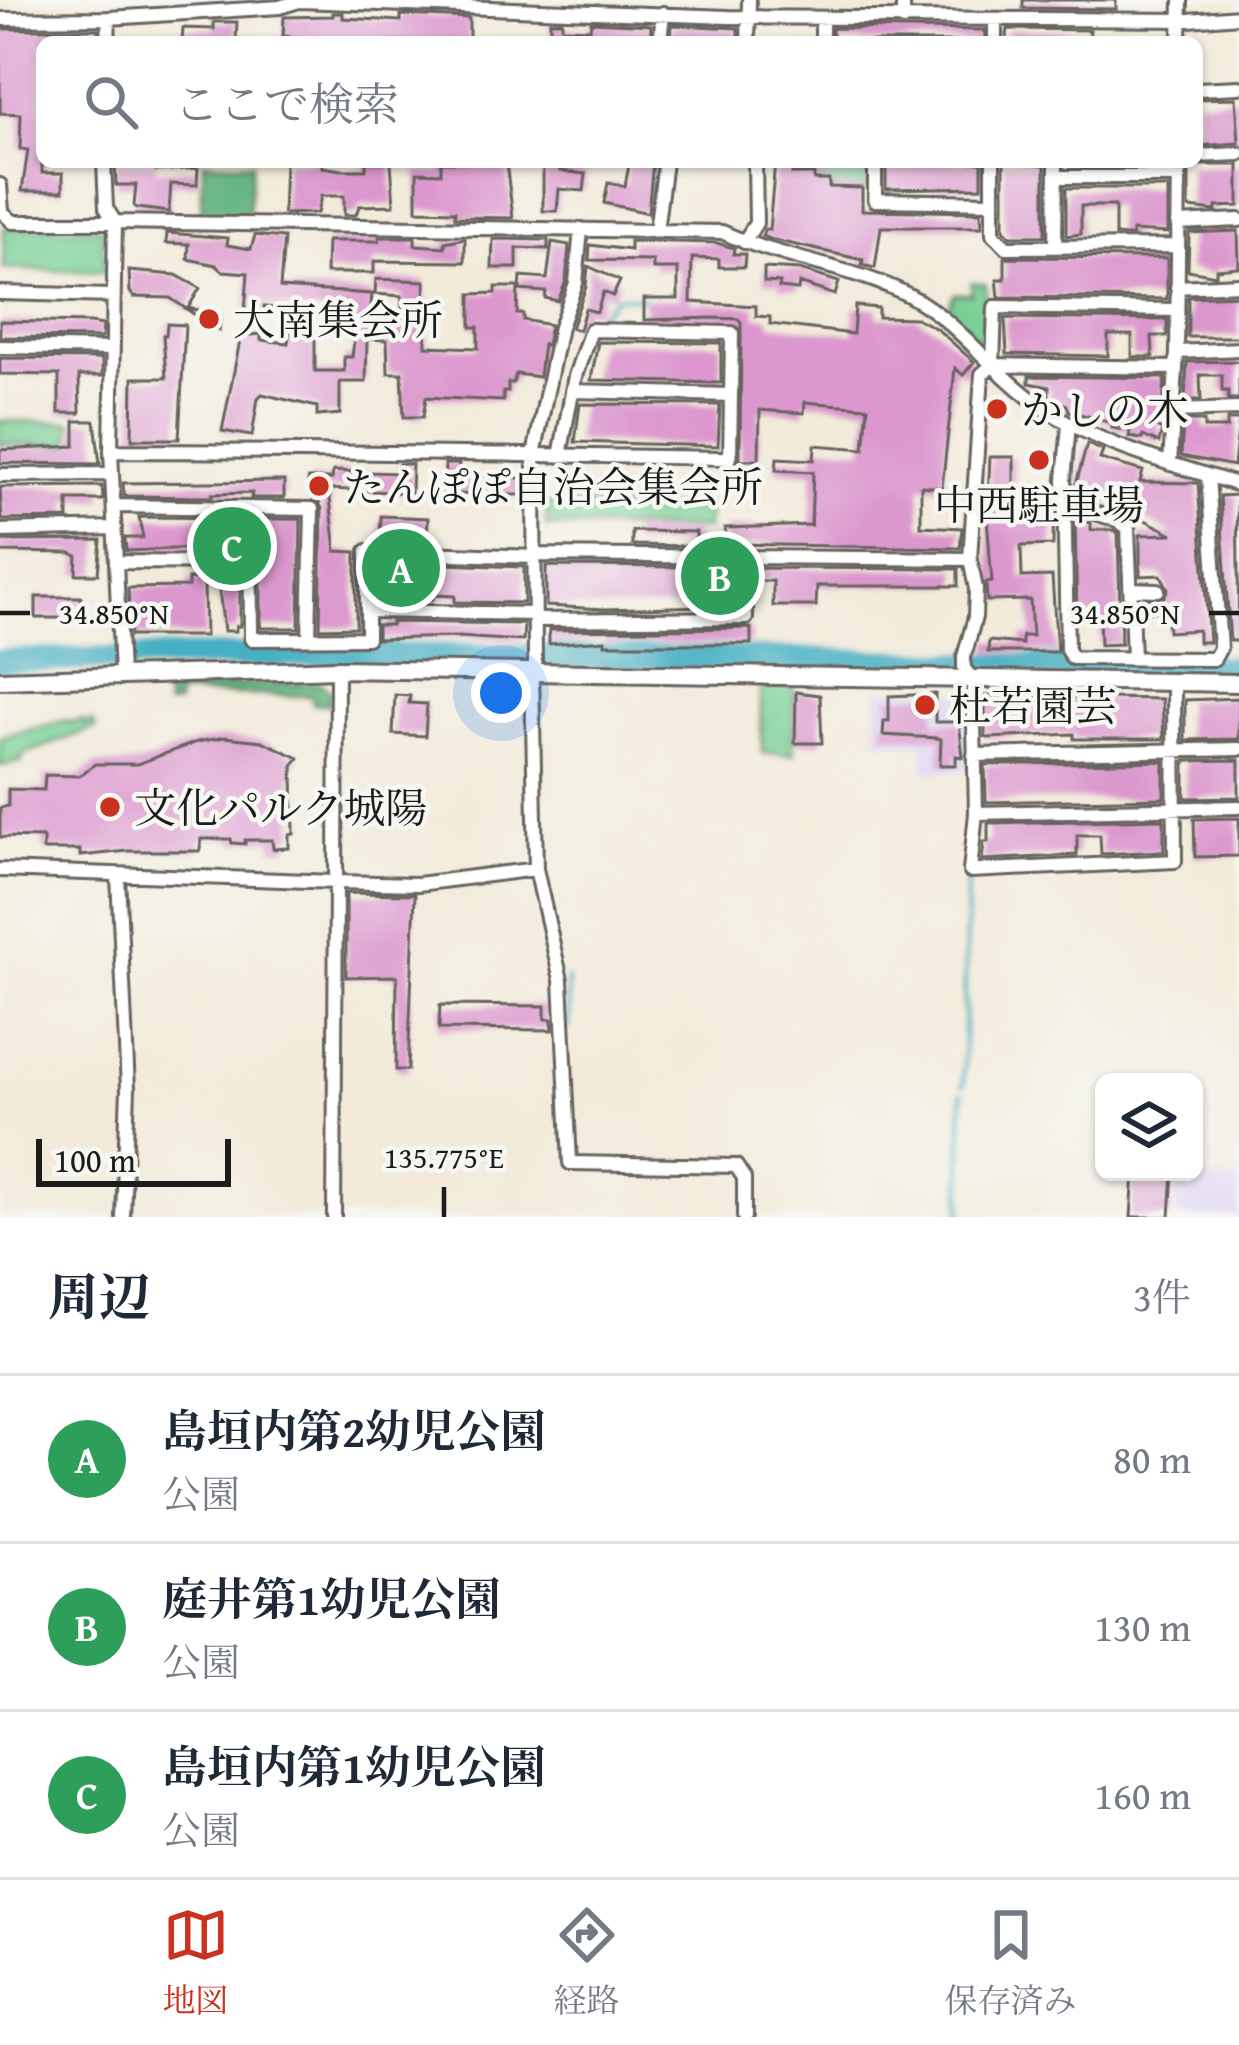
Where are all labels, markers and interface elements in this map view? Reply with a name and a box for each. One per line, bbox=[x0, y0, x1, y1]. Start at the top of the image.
search box bbox=[36, 36, 1203, 168]
icon: search bbox=[78, 69, 144, 135]
text: ここで検索 bbox=[174, 71, 399, 136]
place label: 大南集会所 bbox=[233, 289, 443, 350]
marker: 大南集会所 bbox=[196, 306, 222, 332]
place label: かしの木 bbox=[1021, 379, 1189, 440]
marker: かしの木 bbox=[984, 396, 1010, 422]
marker: 中西駐車場 bbox=[1026, 447, 1052, 473]
place label: たんぽぽ自治会集会所 bbox=[343, 456, 763, 517]
marker: たんぽぽ自治会集会所 bbox=[306, 473, 332, 499]
place label: 中西駐車場 bbox=[934, 474, 1144, 535]
pin: C bbox=[193, 501, 271, 591]
pin: A bbox=[362, 523, 440, 613]
pin: B bbox=[681, 531, 759, 621]
text: 34.850°N bbox=[59, 591, 169, 635]
text: 34.850°N bbox=[1070, 591, 1180, 635]
your location bbox=[471, 663, 531, 723]
place label: 杜若園芸 bbox=[949, 675, 1117, 736]
marker: 杜若園芸 bbox=[912, 692, 938, 718]
place label: 文化パルク城陽 bbox=[134, 777, 427, 838]
marker: 文化パルク城陽 bbox=[97, 794, 123, 820]
map controls bbox=[1095, 1073, 1203, 1181]
button: layers bbox=[1095, 1073, 1203, 1181]
scale bar bbox=[36, 1133, 231, 1186]
text: 135.775°E bbox=[384, 1135, 504, 1179]
text: 100 m bbox=[54, 1136, 136, 1184]
text: 周辺 bbox=[48, 1259, 150, 1334]
text: 3件 bbox=[1133, 1268, 1191, 1325]
text: 島垣内第2幼児公園 bbox=[162, 1398, 545, 1463]
text: A bbox=[75, 1430, 99, 1487]
text: 80 m bbox=[1113, 1430, 1191, 1487]
text: 公園 bbox=[162, 1465, 240, 1522]
text: 庭井第1幼児公園 bbox=[162, 1566, 500, 1631]
text: B bbox=[75, 1598, 99, 1655]
text: 130 m bbox=[1094, 1598, 1191, 1655]
text: 公園 bbox=[162, 1633, 240, 1690]
text: 島垣内第1幼児公園 bbox=[162, 1734, 545, 1799]
text: C bbox=[76, 1766, 98, 1823]
text: 160 m bbox=[1094, 1766, 1191, 1823]
text: 公園 bbox=[162, 1801, 240, 1858]
tab: 地図 bbox=[163, 1902, 229, 2024]
tab: 経路 bbox=[554, 1902, 620, 2024]
tab: 保存済み bbox=[945, 1902, 1077, 2024]

